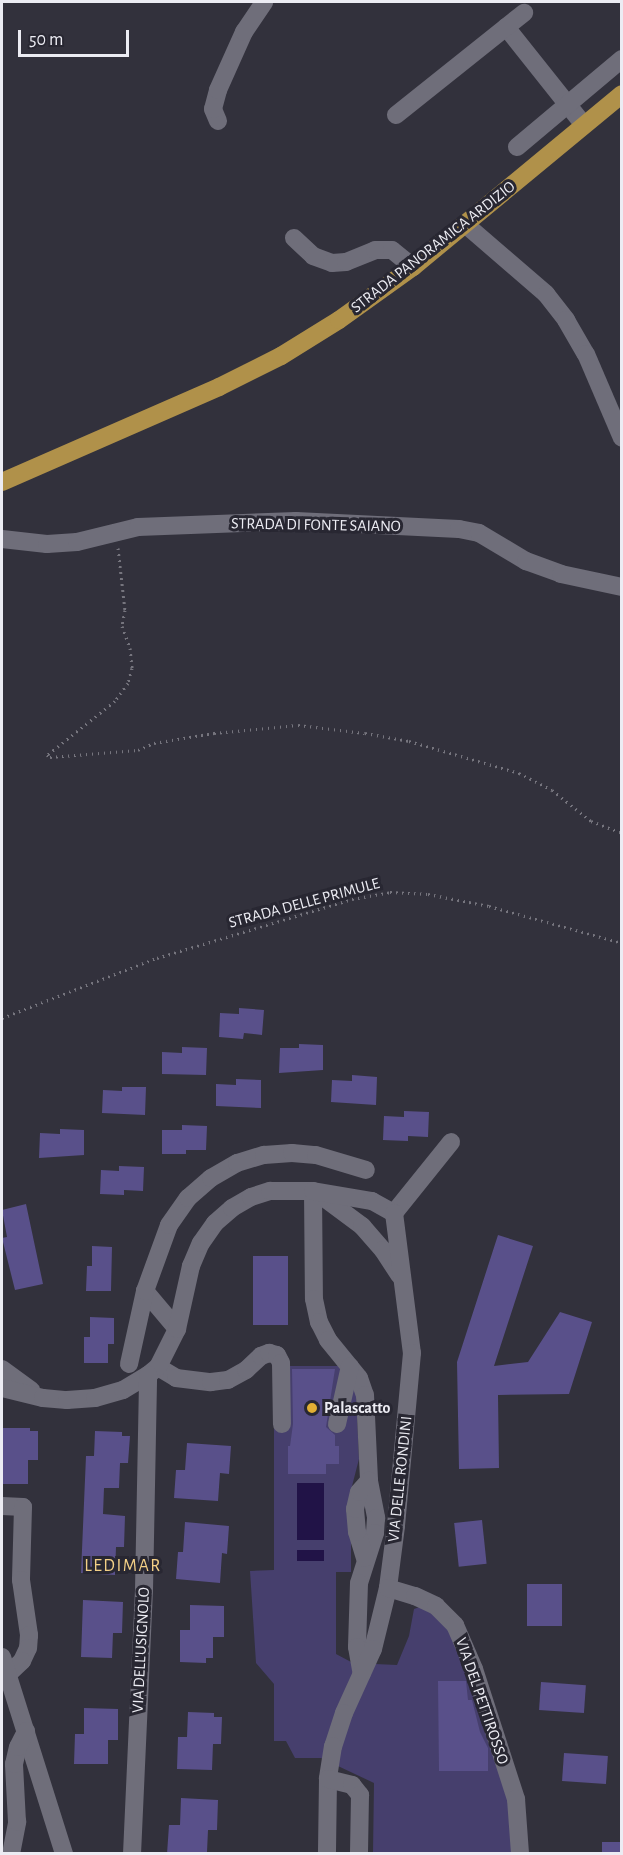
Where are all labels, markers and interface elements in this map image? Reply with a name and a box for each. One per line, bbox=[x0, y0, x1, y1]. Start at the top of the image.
scale bar bbox=[21, 18, 132, 56]
text: 50 m bbox=[29, 31, 63, 49]
street label: STRADA PANORAMICA ARDIZIO bbox=[347, 177, 519, 317]
street label: STRADA DI FONTE SAIANO bbox=[231, 514, 401, 536]
street label: STRADA DELLE PRIMULE bbox=[226, 874, 382, 932]
place label: Palascatto bbox=[324, 1398, 391, 1418]
marker: Palascatto bbox=[305, 1401, 319, 1415]
street label: VIA DELLE RONDINI bbox=[384, 1415, 416, 1543]
district label: LEDIMAR bbox=[84, 1555, 162, 1577]
street label: VIA DELL'USIGNOLO bbox=[128, 1587, 154, 1713]
street label: VIA DEL PETTIROSSO bbox=[451, 1635, 513, 1767]

